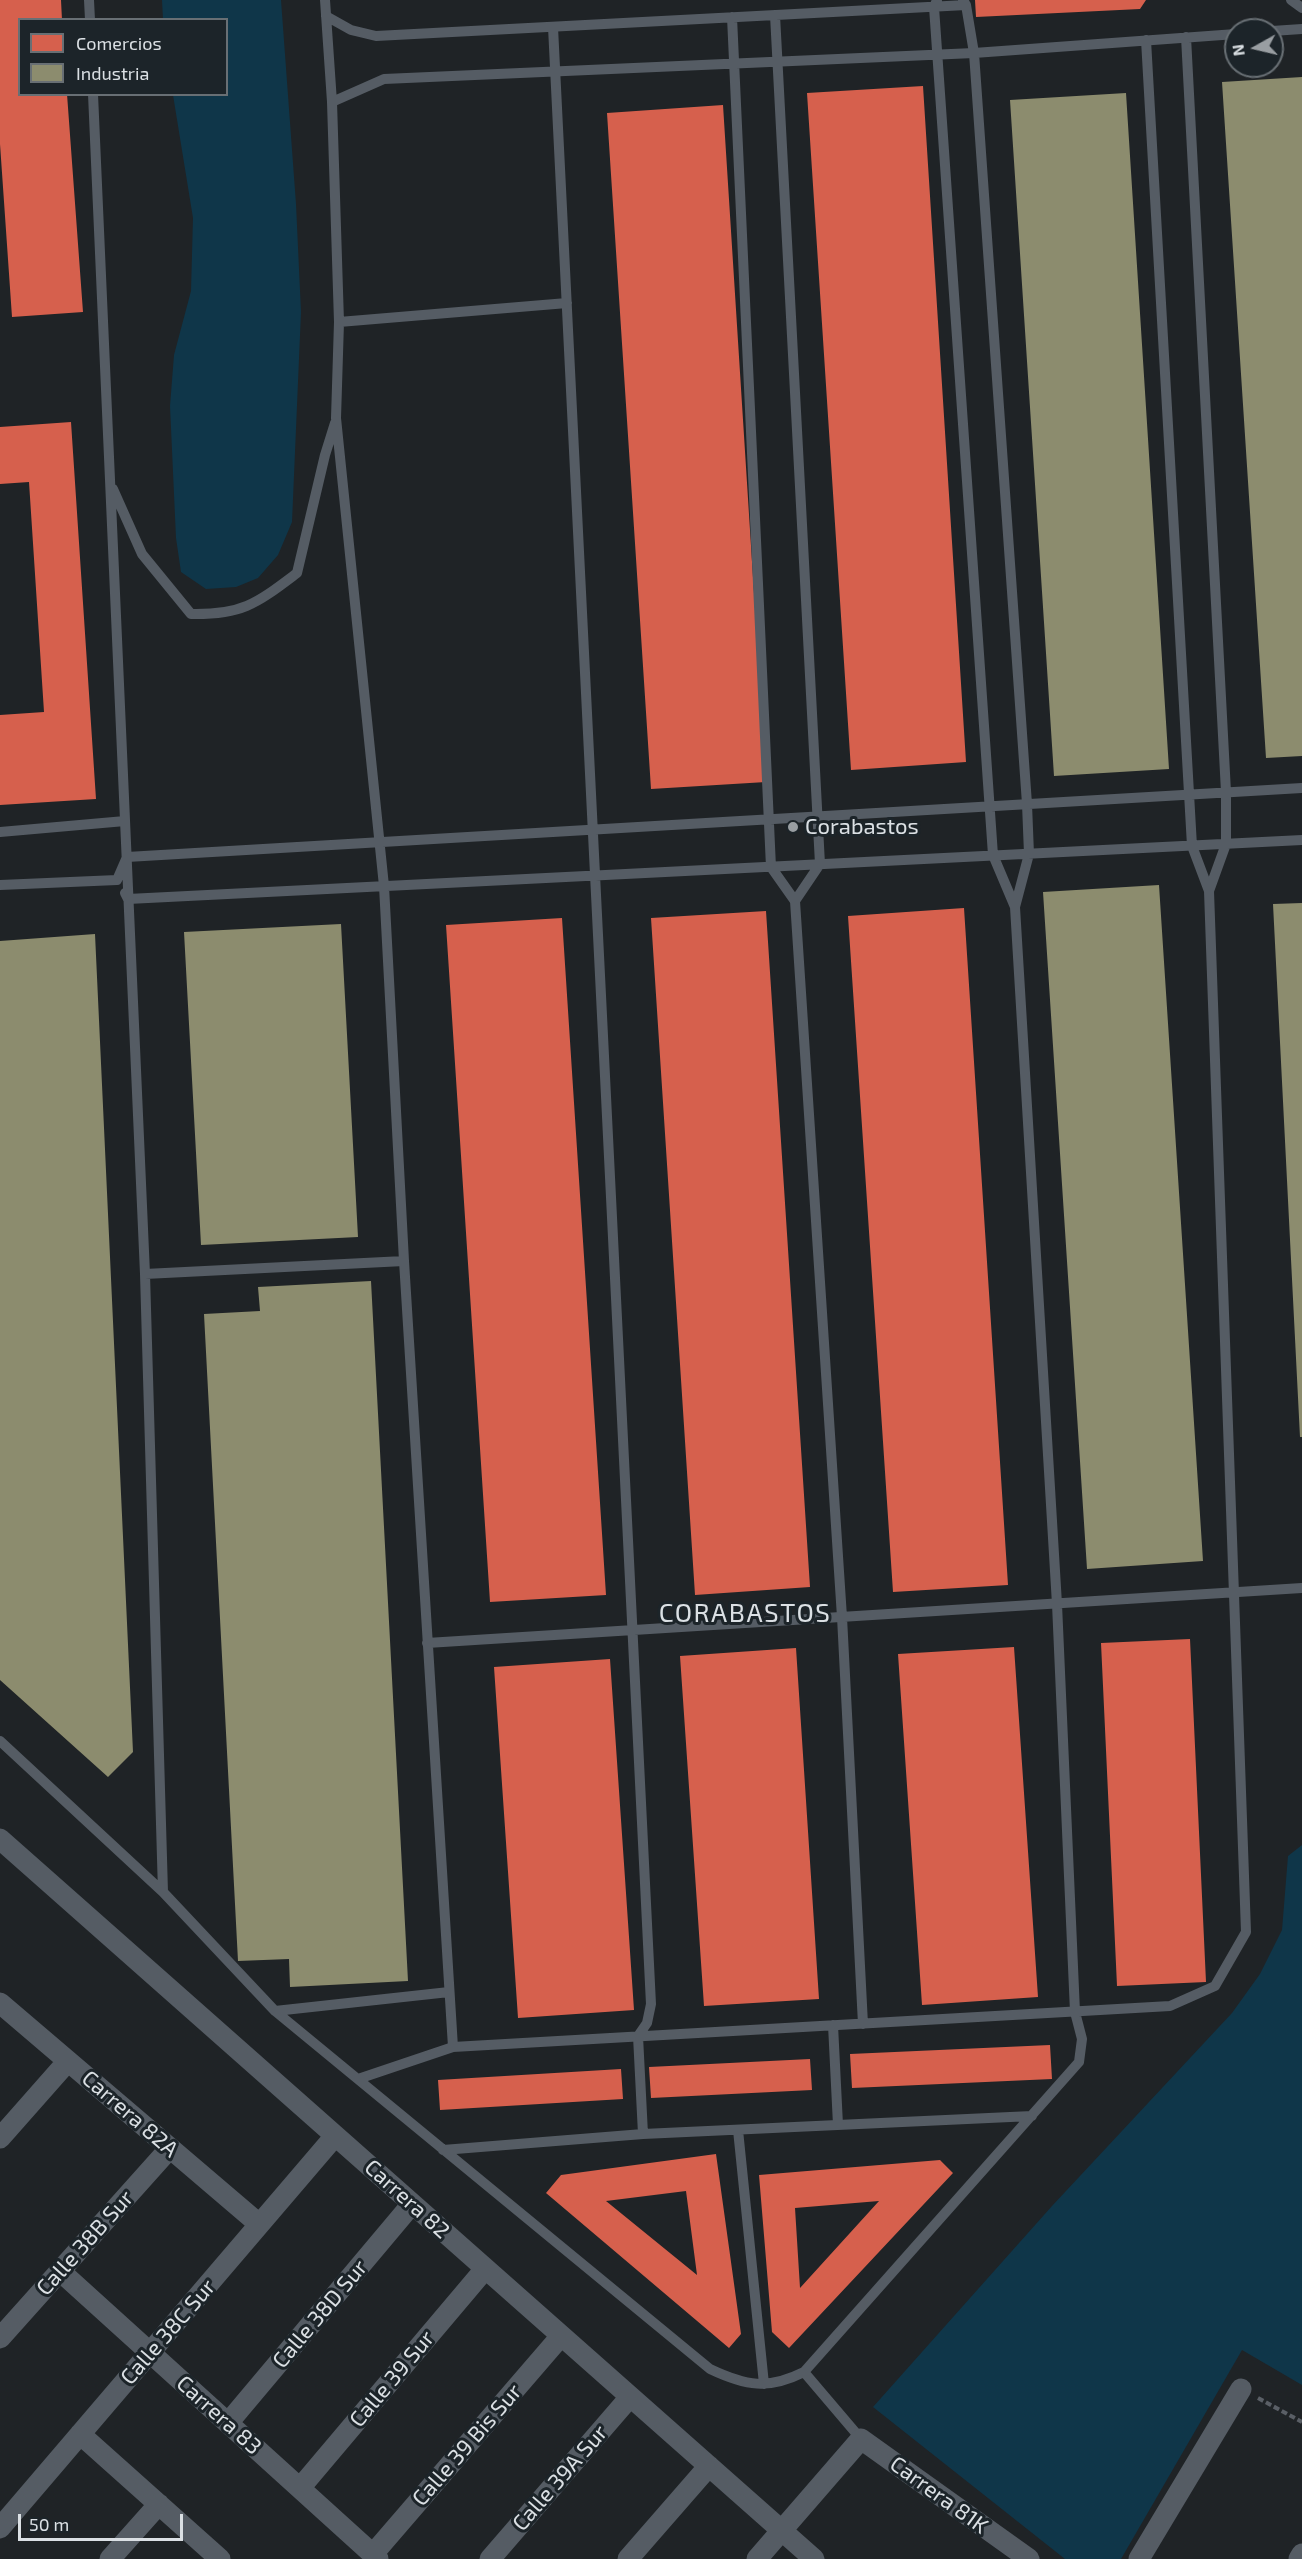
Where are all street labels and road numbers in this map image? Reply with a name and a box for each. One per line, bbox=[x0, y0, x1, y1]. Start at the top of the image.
street label: Carrera 82A bbox=[76, 2065, 184, 2163]
street label: Carrera 82 bbox=[359, 2154, 455, 2244]
street label: Calle 38B Sur bbox=[31, 2185, 139, 2301]
street label: Calle 38D Sur bbox=[267, 2254, 373, 2374]
street label: Calle 38C Sur bbox=[115, 2274, 221, 2390]
street label: Calle 39 Sur bbox=[344, 2325, 440, 2433]
street label: Carrera 83 bbox=[171, 2370, 267, 2460]
street label: Calle 39 Bis Sur bbox=[407, 2379, 527, 2511]
street label: Calle 39A Sur bbox=[507, 2420, 613, 2536]
street label: Carrera 81K bbox=[885, 2451, 993, 2539]

